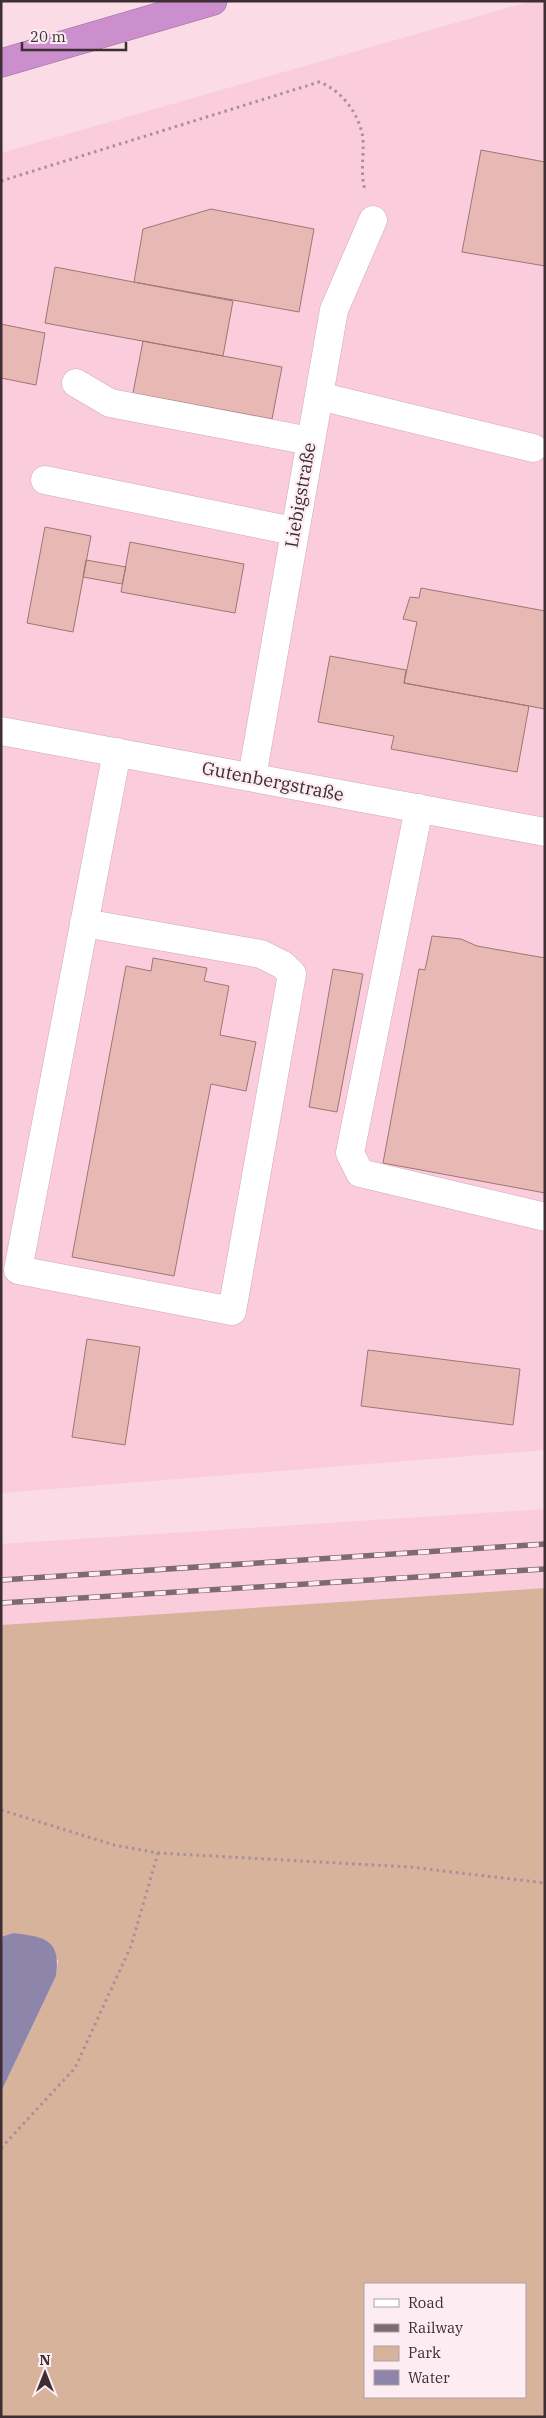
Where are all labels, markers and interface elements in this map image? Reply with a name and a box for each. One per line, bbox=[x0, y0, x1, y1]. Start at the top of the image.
scale bar bbox=[22, 20, 126, 52]
text: 20 m bbox=[30, 27, 66, 46]
street label: Liebigstraße bbox=[279, 441, 321, 549]
street label: Gutenbergstraße bbox=[200, 756, 346, 806]
legend bbox=[364, 2283, 526, 2398]
text: Road bbox=[408, 2293, 444, 2312]
text: Railway bbox=[408, 2318, 463, 2337]
text: Park bbox=[408, 2343, 441, 2362]
north arrow bbox=[20, 2348, 70, 2398]
text: N bbox=[39, 2351, 51, 2369]
text: Water bbox=[408, 2368, 450, 2387]

